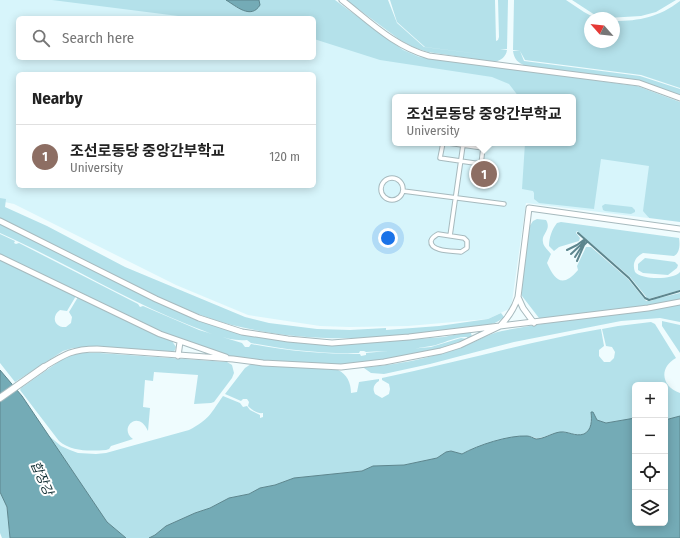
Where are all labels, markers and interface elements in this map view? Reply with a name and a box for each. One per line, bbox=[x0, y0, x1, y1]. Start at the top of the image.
north arrow bbox=[584, 12, 620, 48]
search box bbox=[16, 16, 316, 60]
icon: search bbox=[30, 27, 52, 49]
text: Search here bbox=[62, 29, 134, 47]
text: Nearby bbox=[32, 88, 83, 109]
popup bbox=[392, 94, 576, 146]
text: 조선로동당 중앙간부학교 bbox=[407, 105, 561, 123]
text: University bbox=[407, 123, 460, 138]
text: 조선로동당 중앙간부학교 bbox=[70, 142, 225, 160]
text: 1 bbox=[42, 149, 48, 164]
text: 120 m bbox=[269, 149, 300, 164]
pin: 1 bbox=[471, 159, 497, 189]
text: University bbox=[70, 160, 123, 175]
your location bbox=[378, 228, 398, 248]
map controls bbox=[632, 382, 668, 526]
button: + bbox=[632, 382, 668, 418]
button: − bbox=[632, 418, 668, 454]
button: locate bbox=[632, 454, 668, 490]
water label: 합장강 bbox=[28, 459, 57, 499]
button: layers bbox=[632, 490, 668, 526]

